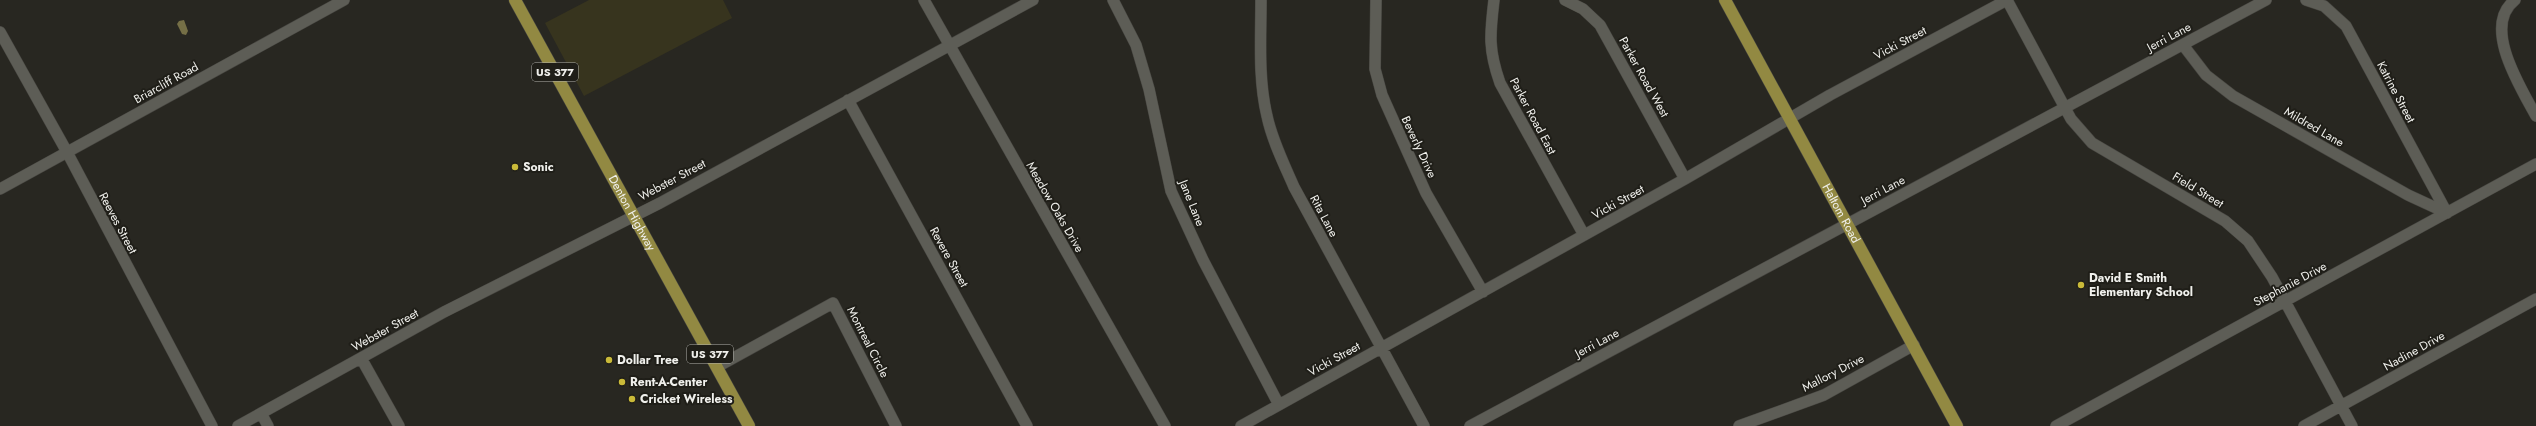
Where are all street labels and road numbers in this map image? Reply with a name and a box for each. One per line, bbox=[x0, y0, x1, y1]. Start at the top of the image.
street label: Jerri Lane bbox=[2142, 18, 2194, 57]
street label: Vicki Street bbox=[1870, 22, 1930, 64]
street label: Parker Road West bbox=[1614, 34, 1674, 121]
street label: Briarcliff Road bbox=[130, 58, 202, 108]
street label: Katrine Street bbox=[2372, 58, 2420, 126]
road number: US 377 bbox=[532, 63, 578, 81]
street label: Parker Road East bbox=[1505, 74, 1561, 158]
street label: Mildred Lane bbox=[2281, 103, 2347, 151]
street label: Beverly Drive bbox=[1397, 113, 1441, 181]
street label: Webster Street bbox=[635, 155, 709, 205]
street label: Meadow Oaks Drive bbox=[1022, 158, 1088, 256]
street label: Field Street bbox=[2169, 168, 2227, 212]
street label: Jerri Lane bbox=[1856, 171, 1908, 210]
street label: Denton Highway bbox=[604, 172, 660, 255]
street label: Jane Lane bbox=[1174, 175, 1209, 229]
street label: Vicki Street bbox=[1589, 180, 1648, 224]
street label: Haltom Road bbox=[1818, 180, 1865, 246]
street label: Reeves Street bbox=[94, 189, 142, 257]
street label: Rita Lane bbox=[1305, 192, 1343, 240]
street label: Revere Street bbox=[925, 224, 973, 290]
street label: Stephanie Drive bbox=[2250, 257, 2330, 311]
street label: Montreal Circle bbox=[842, 303, 894, 381]
street label: Webster Street bbox=[348, 304, 422, 356]
street label: Jerri Lane bbox=[1570, 324, 1622, 363]
street label: Nadine Drive bbox=[2380, 327, 2448, 375]
street label: Vicki Street bbox=[1305, 337, 1364, 381]
road number: US 377 bbox=[687, 345, 733, 363]
street label: Mallory Drive bbox=[1799, 350, 1867, 396]

